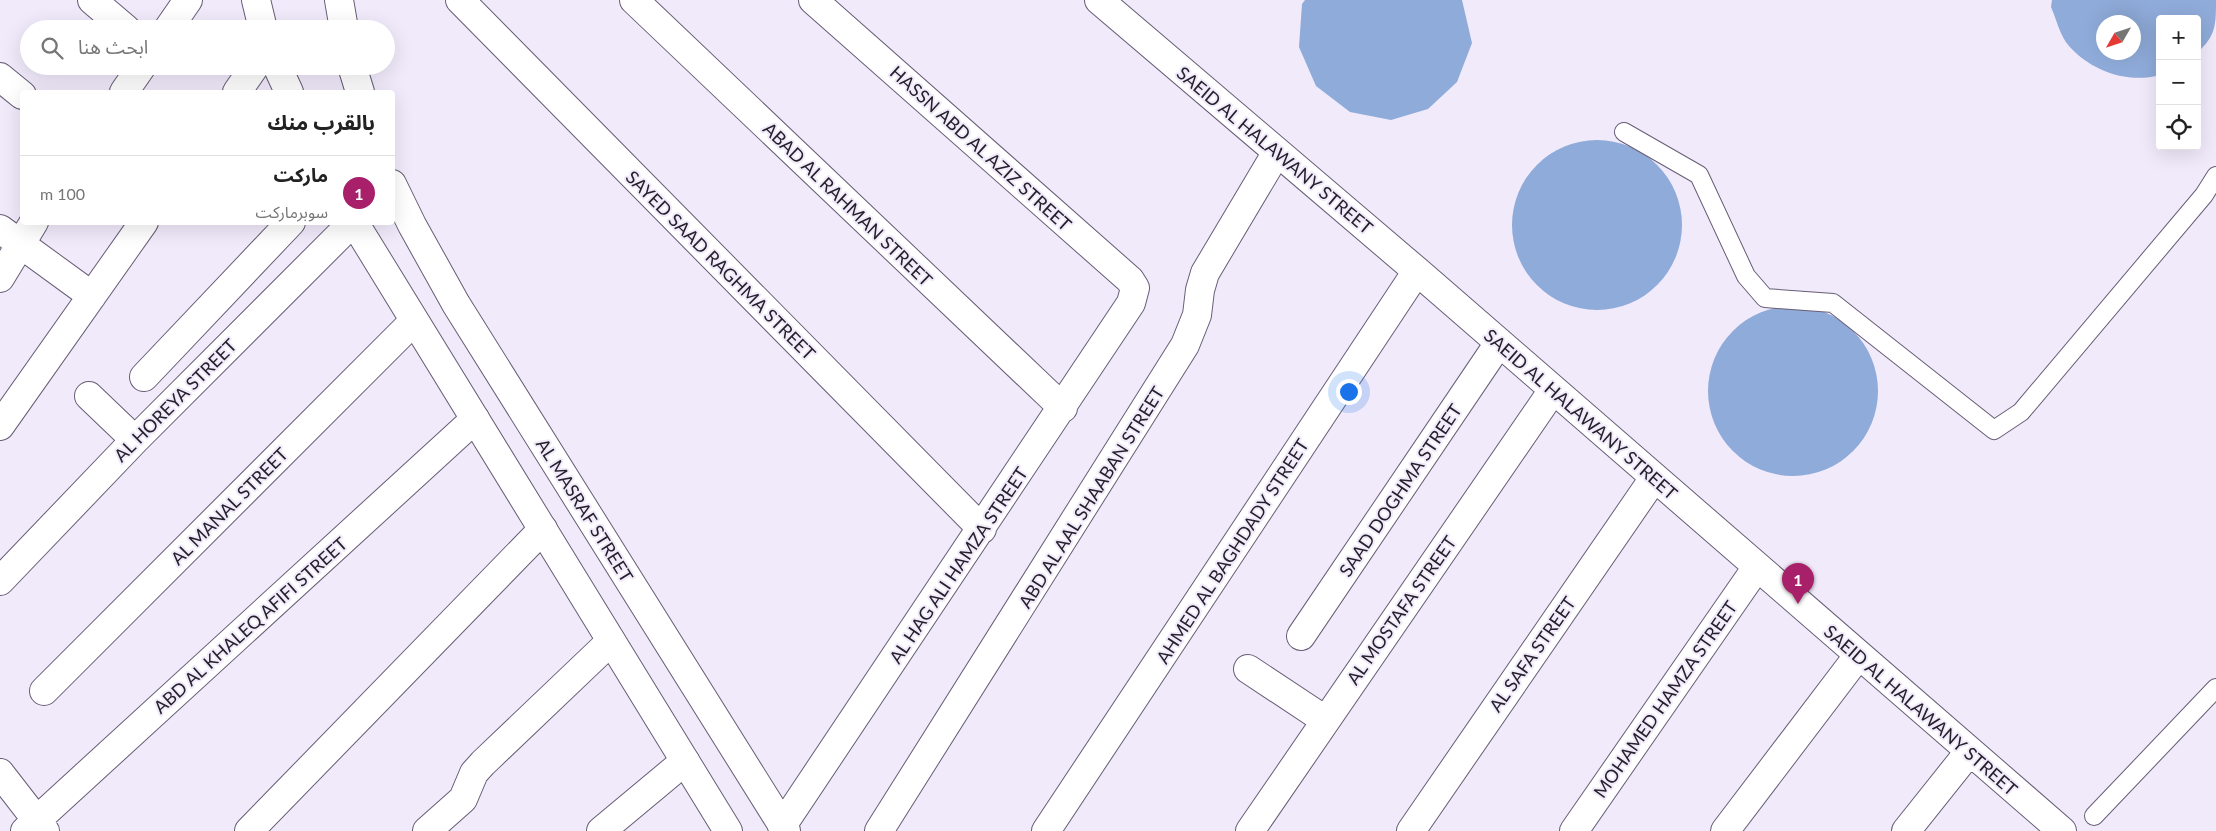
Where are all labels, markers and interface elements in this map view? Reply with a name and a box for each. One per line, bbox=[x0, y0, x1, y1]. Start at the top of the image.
north arrow bbox=[2096, 15, 2141, 60]
map controls bbox=[2156, 15, 2201, 150]
button: + bbox=[2156, 15, 2201, 60]
search box bbox=[20, 20, 395, 75]
icon: search bbox=[38, 34, 66, 62]
text: ابحث هنا bbox=[78, 35, 148, 58]
button: − bbox=[2156, 60, 2201, 105]
street label: HASSN ABD AL AZIZ STREET bbox=[886, 61, 1076, 235]
street label: SAEID AL HALAWANY STREET bbox=[1173, 62, 1378, 239]
button: locate bbox=[2156, 105, 2201, 150]
text: بالقرب منك bbox=[268, 109, 375, 134]
street label: ABAD AL RAHMAN STREET bbox=[759, 117, 937, 291]
text: ماركت bbox=[274, 163, 328, 186]
street label: SAYED SAAD RAGHMA STREET bbox=[622, 166, 820, 364]
text: 100 m bbox=[40, 184, 85, 203]
text: 1 bbox=[354, 184, 364, 203]
text: سوبرماركت bbox=[256, 202, 328, 221]
street label: SAEID AL HALAWANY STREET bbox=[1480, 324, 1682, 504]
street label: AL HOREYA STREET bbox=[109, 334, 241, 466]
your location bbox=[1336, 379, 1362, 405]
street label: ABD AL AAL SHAABAN STREET bbox=[1014, 382, 1169, 612]
street label: SAAD DOGHMA STREET bbox=[1334, 399, 1466, 580]
street label: AL MASRAF STREET bbox=[532, 434, 638, 586]
street label: AHMED AL BAGHDADY STREET bbox=[1151, 434, 1313, 667]
street label: AL MANAL STREET bbox=[166, 443, 292, 569]
street label: AL HAG ALI HAMZA STREET bbox=[884, 462, 1032, 667]
street label: AL MOSTAFA STREET bbox=[1341, 531, 1461, 689]
street label: ABD AL KHALEQ AFIFI STREET bbox=[149, 532, 352, 718]
pin: 1 bbox=[1782, 563, 1814, 604]
street label: AL SAFA STREET bbox=[1484, 592, 1580, 716]
street label: MOHAMED HAMZA STREET bbox=[1589, 596, 1742, 802]
street label: SAEID AL HALAWANY STREET bbox=[1820, 620, 2022, 800]

